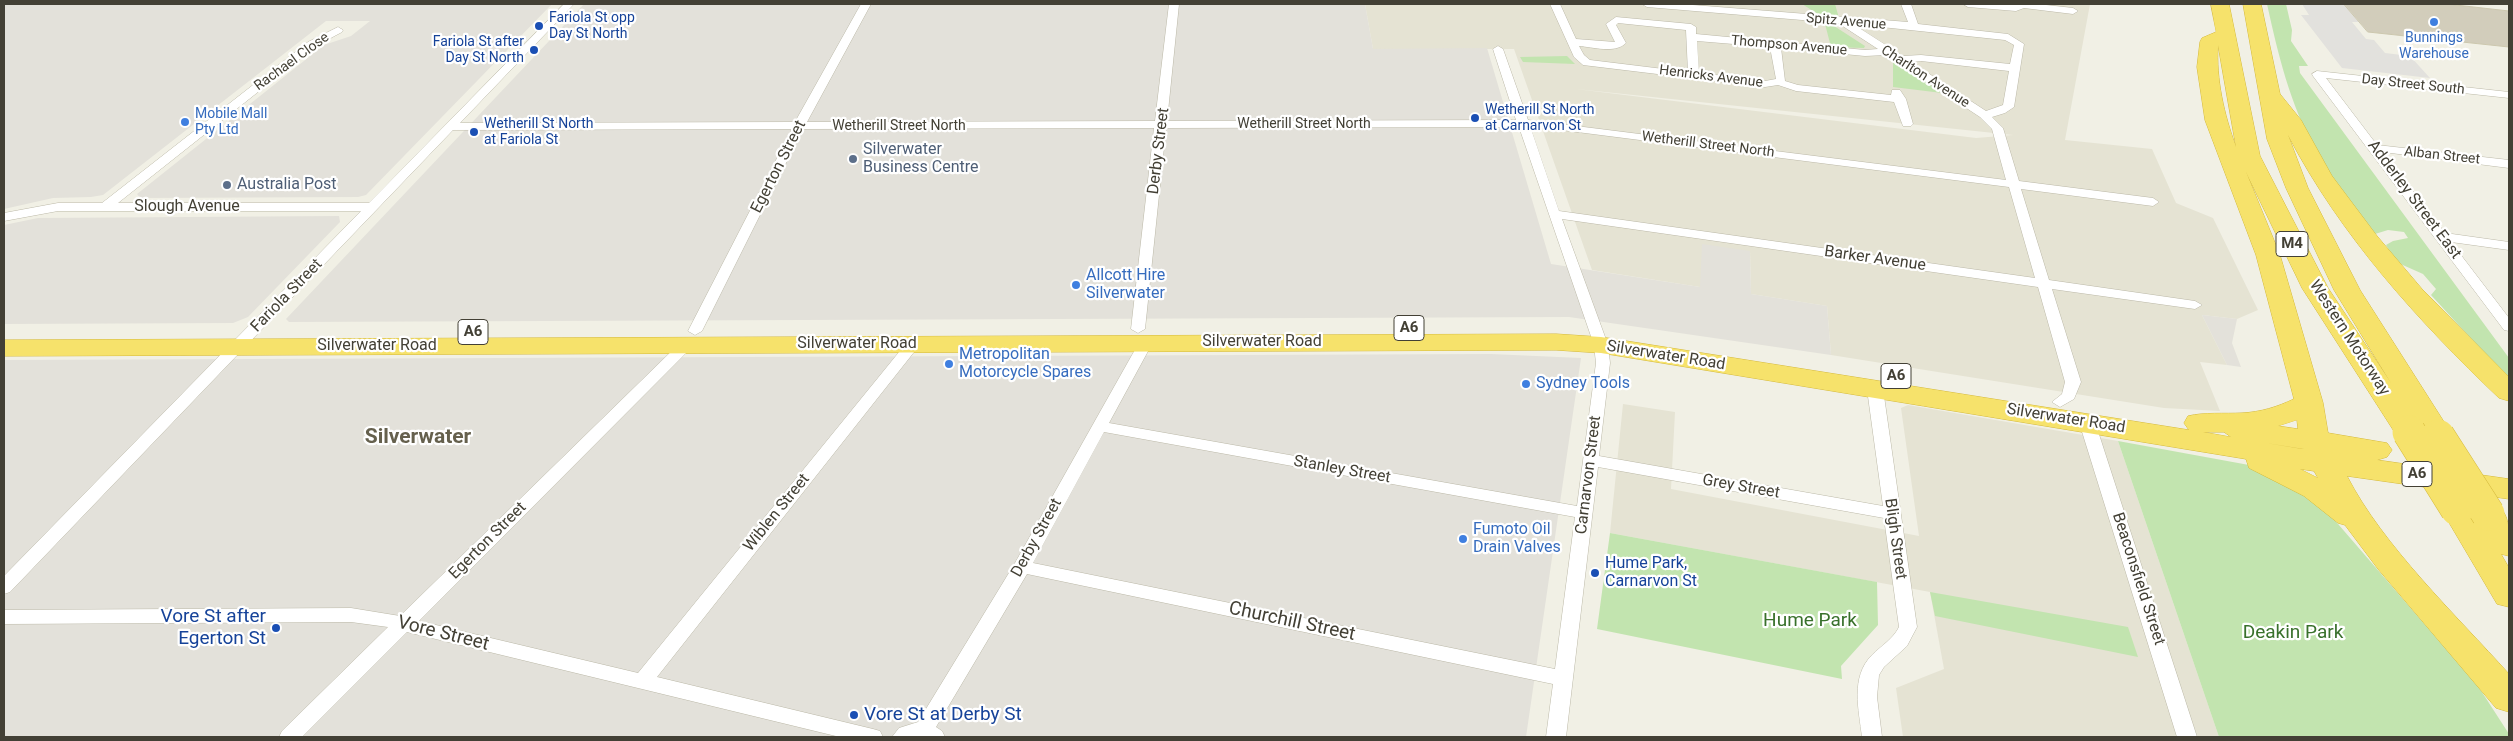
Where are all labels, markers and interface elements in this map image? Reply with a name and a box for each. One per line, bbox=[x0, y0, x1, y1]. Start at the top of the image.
place label: Fariola St opp Day St North bbox=[549, 10, 635, 42]
street label: Spitz Avenue bbox=[1805, 10, 1887, 34]
marker: Bunnings Warehouse bbox=[2428, 16, 2440, 28]
marker: Fariola St opp Day St North bbox=[533, 20, 545, 32]
street label: Rachael Close bbox=[251, 29, 333, 95]
place label: Bunnings Warehouse bbox=[2399, 30, 2469, 62]
street label: Thompson Avenue bbox=[1730, 33, 1848, 59]
place label: Fariola St after Day St North bbox=[433, 34, 524, 66]
street label: Charlton Avenue bbox=[1878, 42, 1972, 112]
marker: Fariola St after Day St North bbox=[528, 44, 540, 56]
street label: Henricks Avenue bbox=[1658, 62, 1764, 92]
street label: Day Street South bbox=[2361, 71, 2465, 99]
place label: Wetherill St North at Carnarvon St bbox=[1485, 102, 1594, 134]
place label: Mobile Mall Pty Ltd bbox=[195, 106, 267, 138]
street label: Derby Street bbox=[1144, 107, 1174, 195]
marker: Wetherill St North at Carnarvon St bbox=[1469, 112, 1481, 124]
marker: Mobile Mall Pty Ltd bbox=[179, 116, 191, 128]
place label: Wetherill St North at Fariola St bbox=[484, 116, 593, 148]
street label: Wetherill Street North bbox=[1237, 116, 1371, 132]
street label: Egerton Street bbox=[747, 117, 811, 217]
street label: Wetherill Street North bbox=[832, 118, 966, 134]
marker: Wetherill St North at Fariola St bbox=[468, 126, 480, 138]
street label: Wetherill Street North bbox=[1641, 129, 1775, 161]
street label: Adderley Street East bbox=[2363, 137, 2465, 263]
place label: Silverwater Business Centre bbox=[863, 140, 978, 178]
street label: Alban Street bbox=[2403, 144, 2481, 168]
marker: Silverwater Business Centre bbox=[847, 153, 859, 165]
place label: Australia Post bbox=[237, 175, 337, 195]
marker: Australia Post bbox=[221, 179, 233, 191]
street label: Slough Avenue bbox=[134, 197, 240, 217]
road number: M4 bbox=[2276, 232, 2308, 256]
street label: Barker Avenue bbox=[1823, 242, 1927, 276]
street label: Fariola Street bbox=[247, 255, 327, 337]
place label: Allcott Hire Silverwater bbox=[1086, 266, 1165, 304]
street label: Western Motorway bbox=[2305, 277, 2393, 399]
marker: Allcott Hire Silverwater bbox=[1070, 279, 1082, 291]
road number: A6 bbox=[1394, 316, 1424, 340]
road number: A6 bbox=[458, 320, 488, 344]
street label: Silverwater Road bbox=[1202, 332, 1322, 352]
street label: Silverwater Road bbox=[797, 334, 917, 354]
street label: Silverwater Road bbox=[317, 336, 437, 356]
street label: Silverwater Road bbox=[1605, 337, 1727, 375]
place label: Metropolitan Motorcycle Spares bbox=[959, 345, 1091, 383]
marker: Metropolitan Motorcycle Spares bbox=[943, 358, 955, 370]
road number: A6 bbox=[1881, 364, 1911, 388]
place label: Sydney Tools bbox=[1536, 374, 1630, 394]
marker: Sydney Tools bbox=[1520, 378, 1532, 390]
street label: Silverwater Road bbox=[2005, 400, 2127, 438]
street label: Carnarvon Street bbox=[1572, 415, 1606, 535]
district label: Silverwater bbox=[365, 425, 471, 451]
street label: Stanley Street bbox=[1292, 452, 1392, 488]
road number: A6 bbox=[2402, 462, 2432, 486]
street label: Wiblen Street bbox=[740, 470, 814, 556]
street label: Grey Street bbox=[1701, 471, 1781, 503]
street label: Derby Street bbox=[1008, 495, 1066, 581]
street label: Bligh Street bbox=[1880, 497, 1910, 581]
street label: Egerton Street bbox=[445, 498, 531, 584]
street label: Beaconsfield Street bbox=[2108, 510, 2168, 648]
place label: Fumoto Oil Drain Valves bbox=[1473, 520, 1561, 558]
marker: Fumoto Oil Drain Valves bbox=[1457, 533, 1469, 545]
place label: Hume Park, Carnarvon St bbox=[1605, 554, 1697, 592]
marker: Hume Park, Carnarvon St bbox=[1589, 567, 1601, 579]
street label: Churchill Street bbox=[1227, 597, 1357, 647]
place label: Vore St after Egerton St bbox=[161, 606, 266, 650]
park label: Hume Park bbox=[1763, 610, 1857, 632]
street label: Vore Street bbox=[395, 612, 491, 656]
marker: Vore St after Egerton St bbox=[270, 622, 282, 634]
park label: Deakin Park bbox=[2243, 622, 2343, 644]
place label: Vore St at Derby St bbox=[864, 704, 1022, 726]
marker: Vore St at Derby St bbox=[848, 709, 860, 721]

